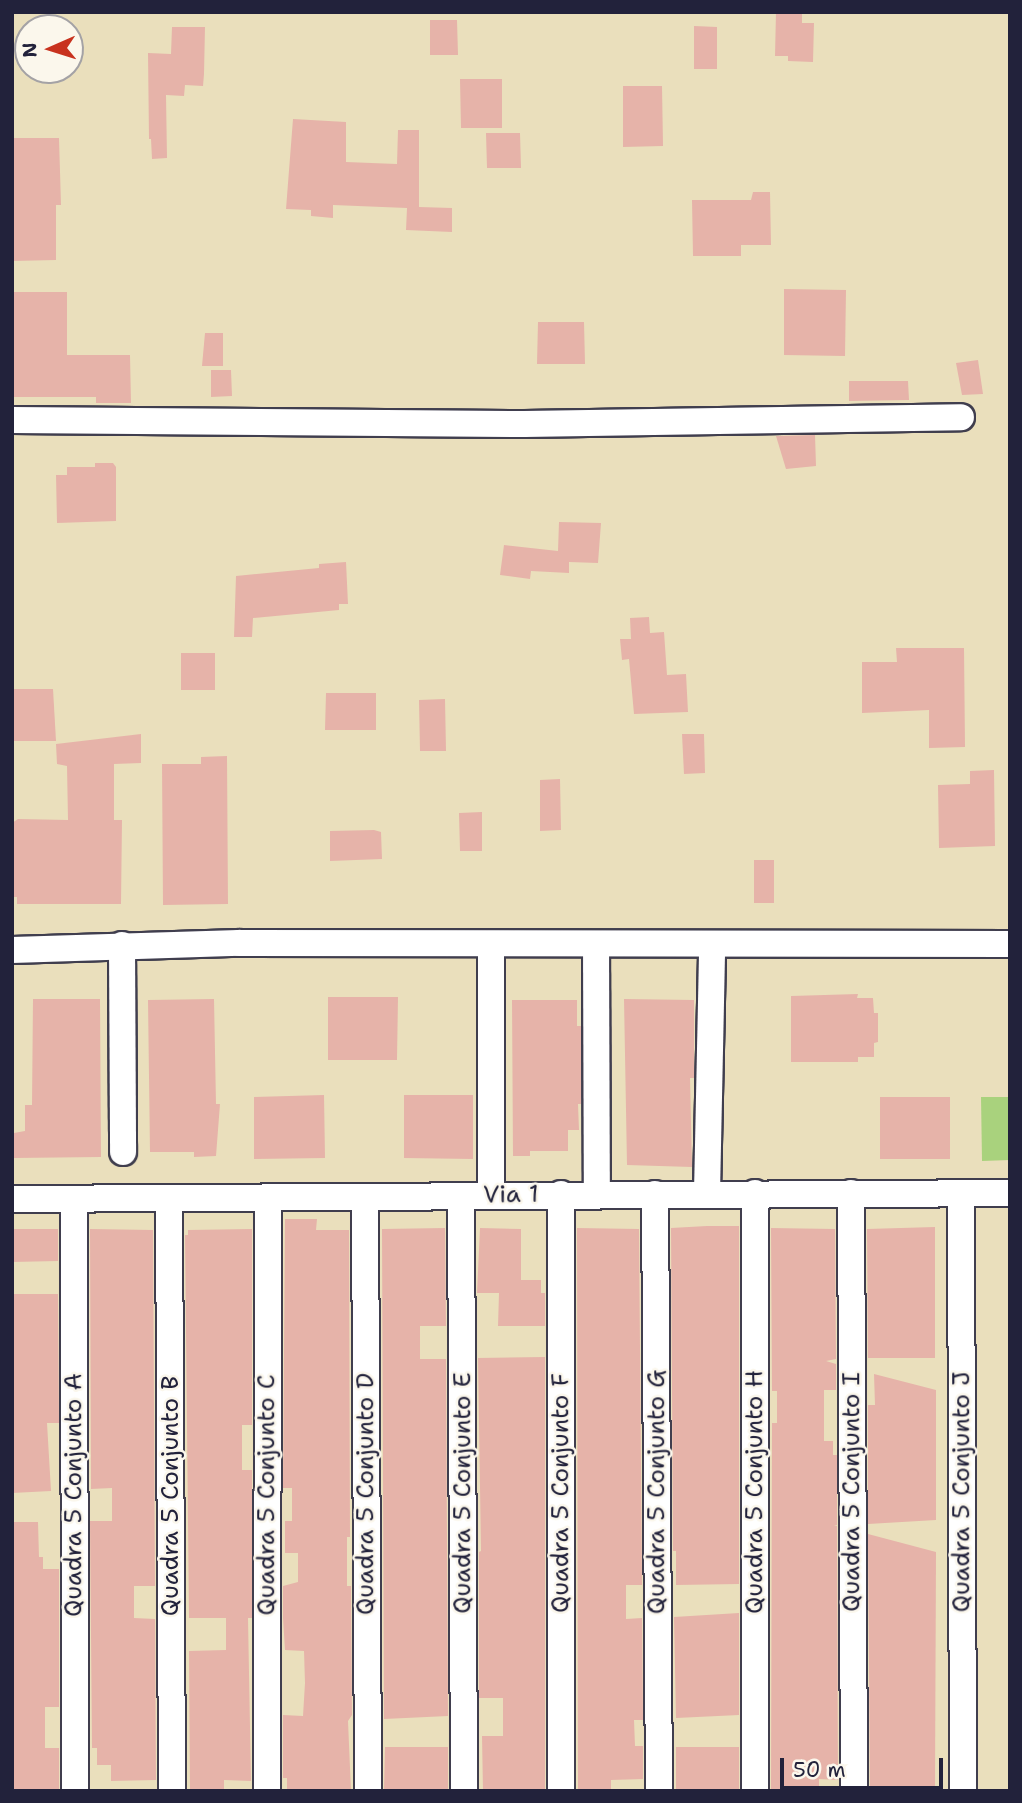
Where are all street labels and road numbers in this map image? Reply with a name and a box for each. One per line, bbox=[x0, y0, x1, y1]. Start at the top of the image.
street label: Via 1 bbox=[483, 1180, 539, 1210]
street label: Quadra 5 Conjunto G bbox=[643, 1370, 671, 1614]
street label: Quadra 5 Conjunto H bbox=[741, 1370, 769, 1614]
street label: Quadra 5 Conjunto E bbox=[449, 1372, 477, 1614]
street label: Quadra 5 Conjunto I bbox=[838, 1372, 866, 1612]
street label: Quadra 5 Conjunto J bbox=[948, 1372, 976, 1612]
street label: Quadra 5 Conjunto A bbox=[60, 1373, 88, 1617]
street label: Quadra 5 Conjunto D bbox=[352, 1373, 380, 1615]
street label: Quadra 5 Conjunto F bbox=[547, 1373, 575, 1613]
street label: Quadra 5 Conjunto C bbox=[253, 1374, 281, 1616]
street label: Quadra 5 Conjunto B bbox=[157, 1376, 185, 1616]

